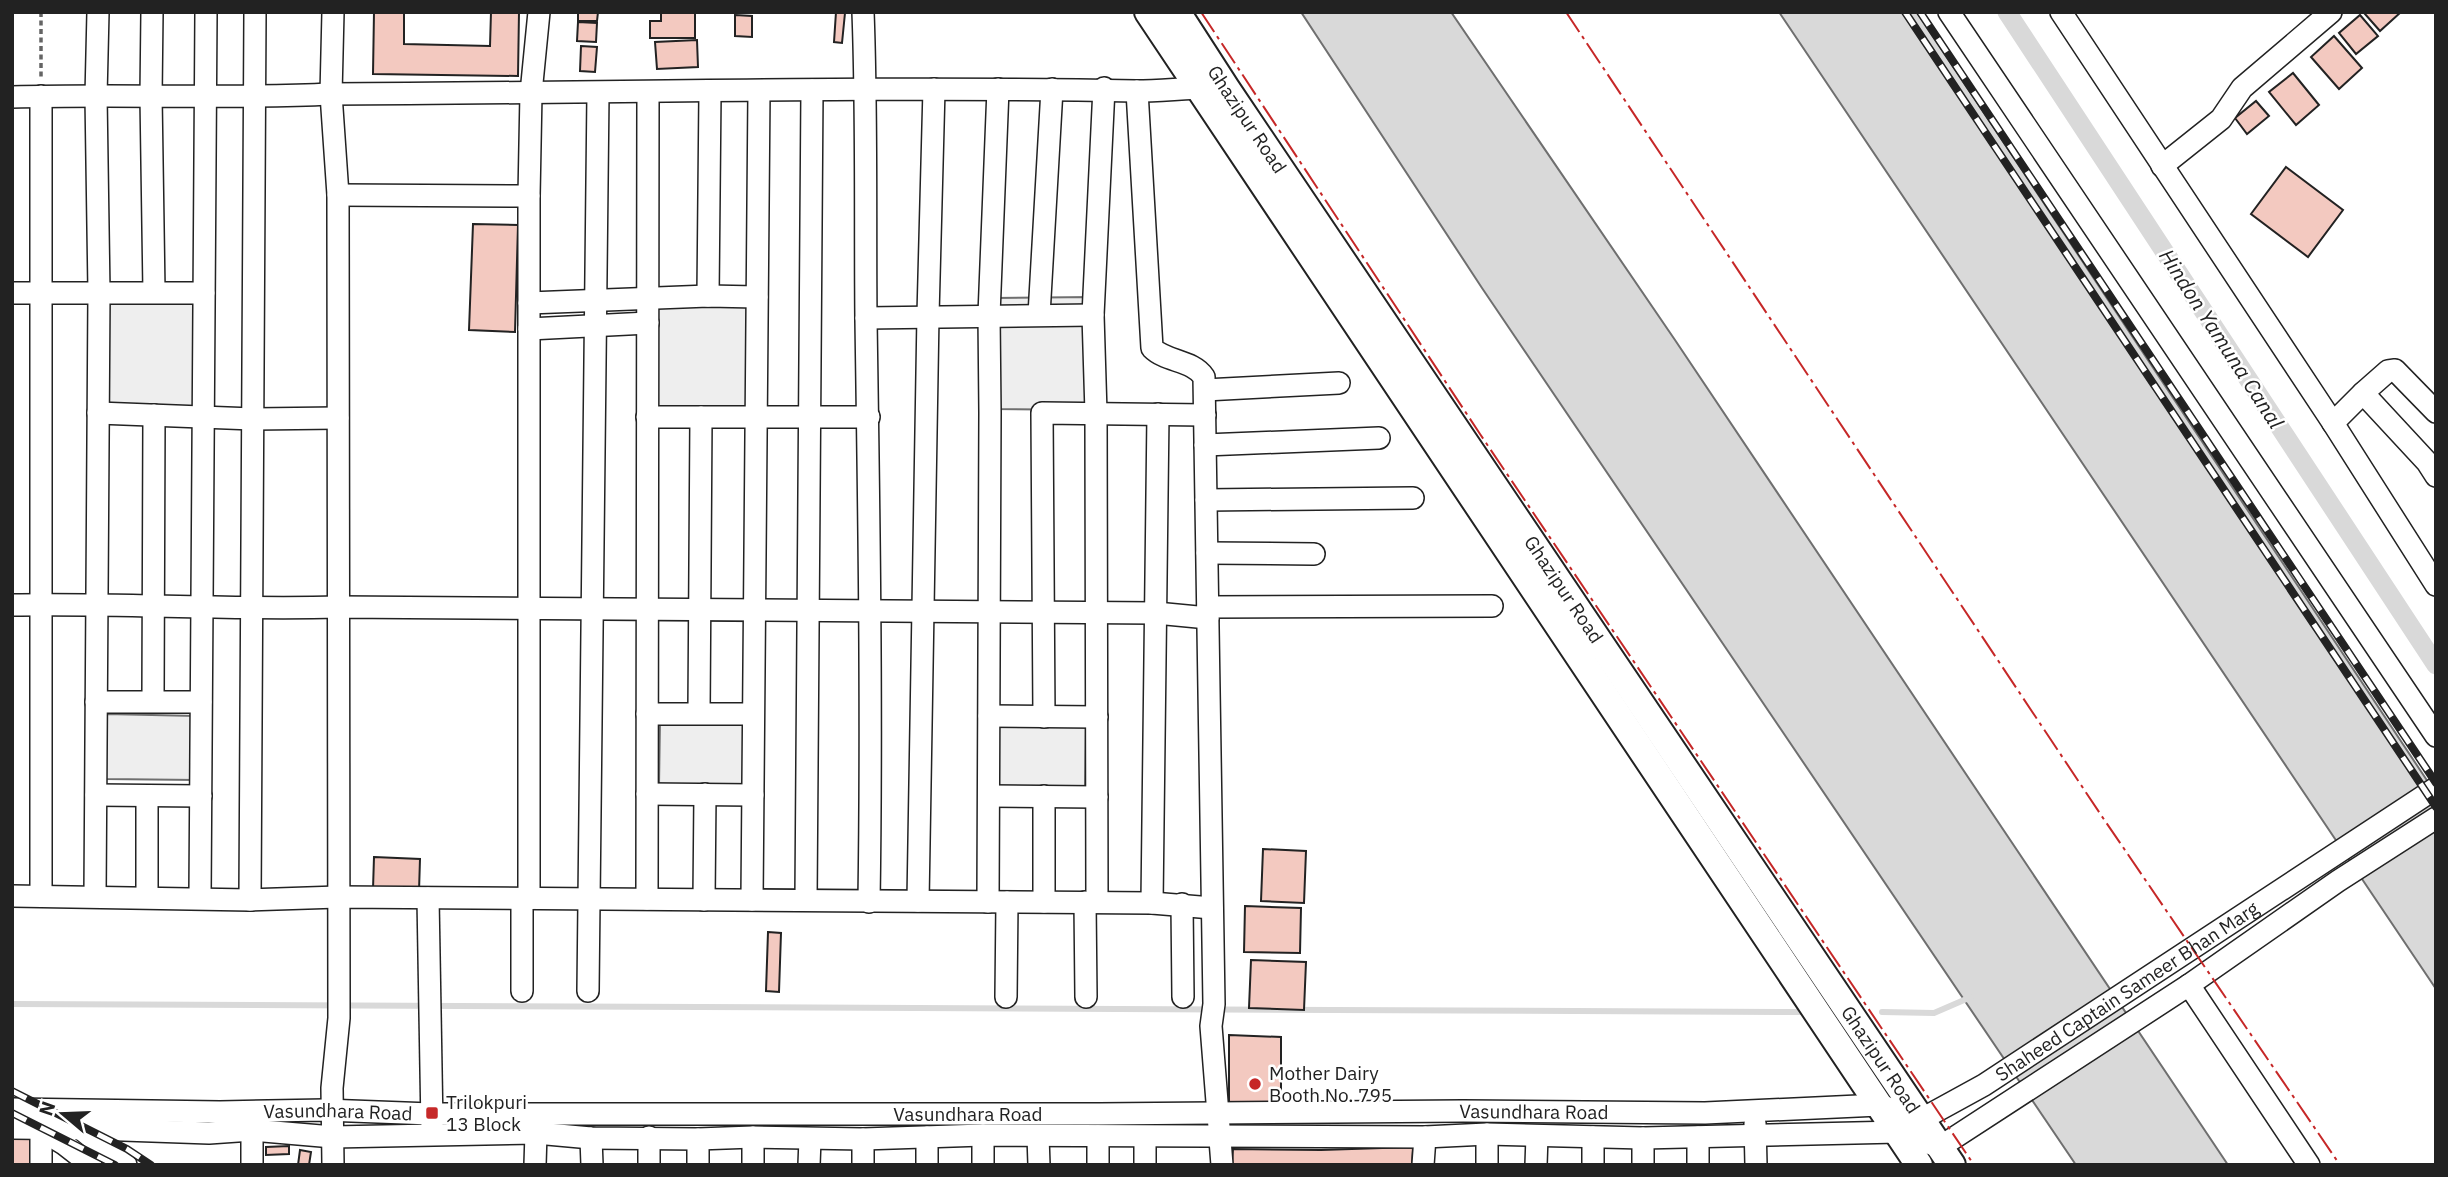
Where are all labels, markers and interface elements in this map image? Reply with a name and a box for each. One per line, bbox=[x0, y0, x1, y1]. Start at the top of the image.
street label: Ghazipur Road bbox=[1202, 61, 1292, 178]
water label: Hindon Yamuna Canal bbox=[2153, 243, 2291, 434]
street label: Ghazipur Road bbox=[1519, 531, 1609, 648]
street label: Shaheed Captain Sameer Bhan Marg bbox=[1991, 896, 2263, 1086]
street label: Ghazipur Road bbox=[1836, 1001, 1926, 1118]
place label: Mother Dairy Booth No. 795 bbox=[1269, 1061, 1392, 1107]
marker: Mother Dairy Booth No. 795 bbox=[1247, 1076, 1263, 1092]
north arrow bbox=[28, 1079, 98, 1149]
place label: Trilokpuri 13 Block bbox=[446, 1090, 527, 1136]
text: N bbox=[33, 1098, 61, 1119]
street label: Vasundhara Road bbox=[263, 1098, 413, 1125]
street label: Vasundhara Road bbox=[1459, 1099, 1609, 1124]
street label: Vasundhara Road bbox=[893, 1102, 1043, 1126]
marker: Trilokpuri 13 Block bbox=[424, 1105, 440, 1121]

